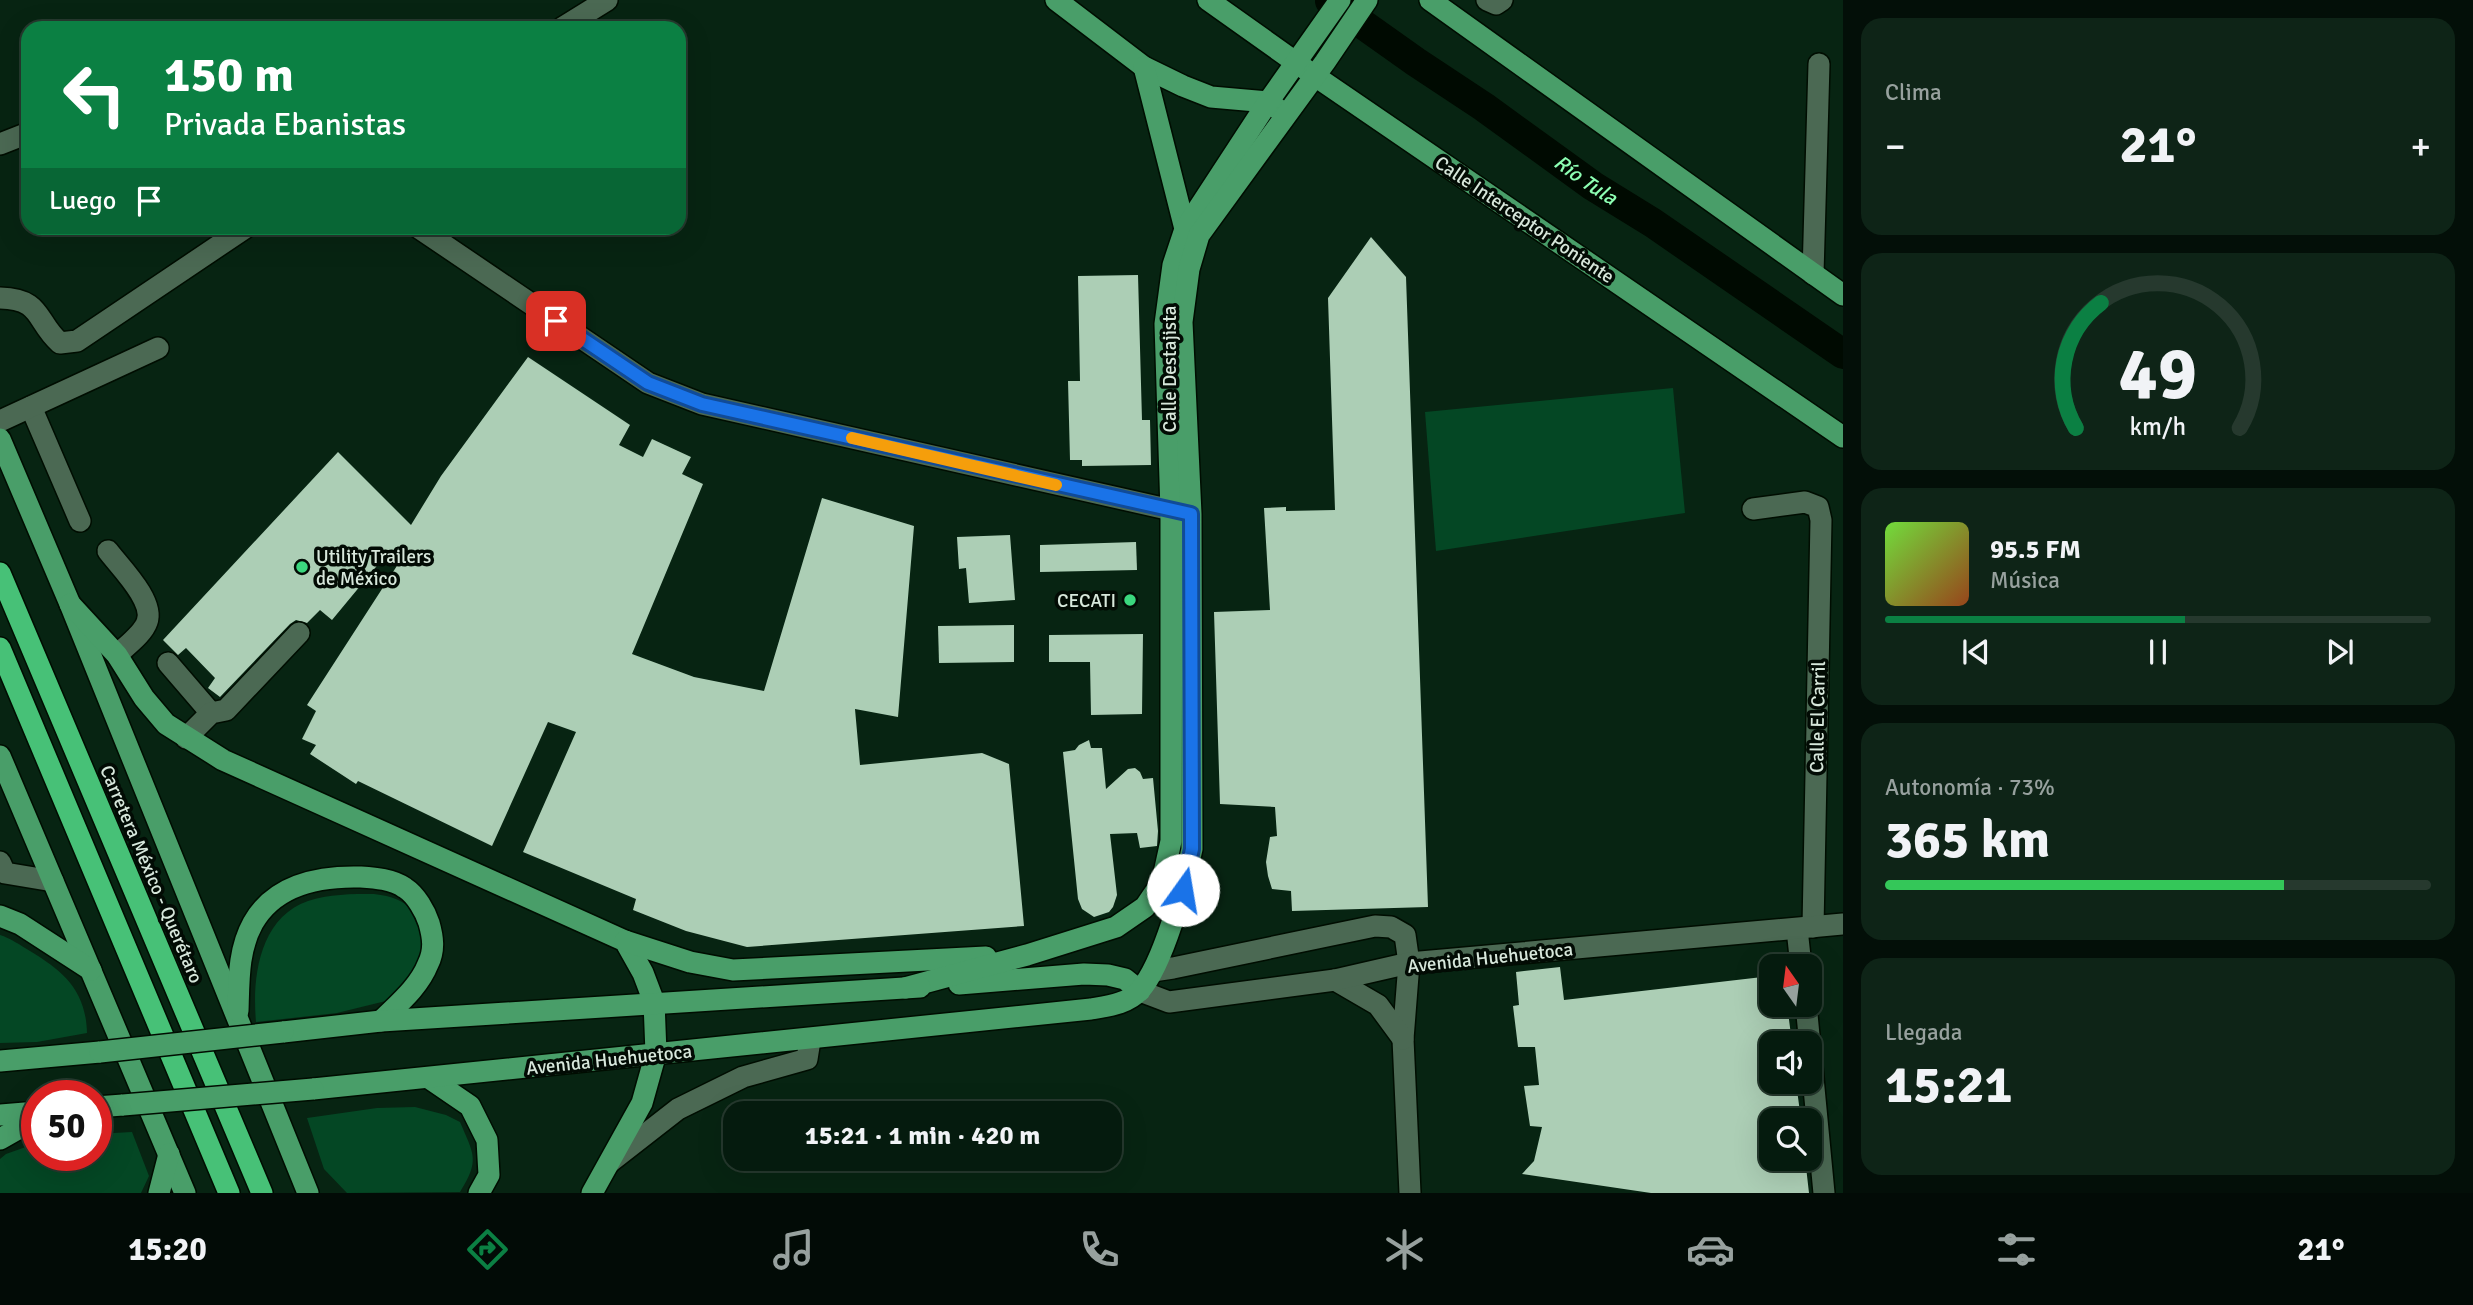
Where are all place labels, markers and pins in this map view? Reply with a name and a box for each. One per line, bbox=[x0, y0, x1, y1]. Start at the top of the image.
pin bbox=[526, 291, 586, 351]
place label: Utility Trailers de México bbox=[316, 545, 431, 591]
marker: Utility Trailers de México bbox=[294, 559, 310, 575]
place label: CECATI bbox=[1057, 589, 1116, 613]
marker: CECATI bbox=[1122, 592, 1138, 608]

